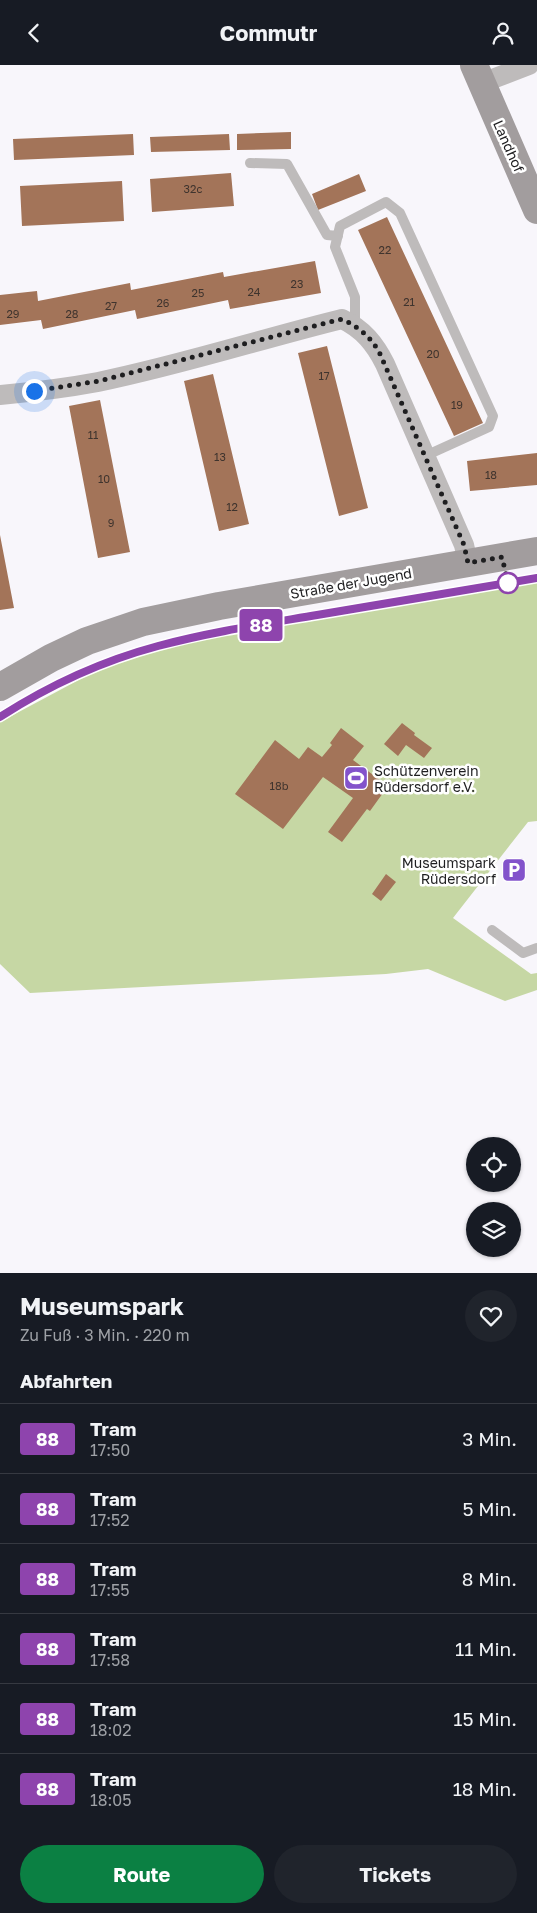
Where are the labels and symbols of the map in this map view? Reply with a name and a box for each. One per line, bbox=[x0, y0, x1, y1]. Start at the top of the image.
street label: Landhof bbox=[490, 117, 528, 175]
house number: 32c bbox=[184, 182, 202, 195]
house number: 22 bbox=[379, 243, 391, 256]
house number: 23 bbox=[291, 277, 303, 290]
house number: 24 bbox=[247, 285, 261, 298]
house number: 25 bbox=[192, 286, 204, 299]
house number: 21 bbox=[403, 295, 415, 308]
house number: 26 bbox=[156, 296, 170, 309]
house number: 27 bbox=[105, 299, 117, 312]
house number: 29 bbox=[6, 307, 20, 320]
house number: 28 bbox=[65, 307, 79, 320]
house number: 20 bbox=[426, 347, 440, 360]
house number: 17 bbox=[318, 369, 330, 382]
your location bbox=[22, 379, 47, 404]
house number: 19 bbox=[451, 398, 463, 411]
house number: 11 bbox=[88, 428, 98, 441]
house number: 13 bbox=[214, 450, 226, 463]
house number: 18 bbox=[485, 468, 497, 481]
house number: 10 bbox=[98, 472, 110, 485]
house number: 12 bbox=[226, 500, 238, 513]
house number: 9 bbox=[108, 516, 114, 529]
street label: Straße der Jugend bbox=[289, 564, 413, 602]
unlabelled marker bbox=[497, 572, 519, 594]
line badge: 88 bbox=[238, 609, 284, 641]
place label: Schützenverein Rüdersdorf e.V. bbox=[374, 762, 479, 795]
sports icon: Schützenverein Rüdersdorf e.V. bbox=[343, 765, 369, 791]
house number: 18b bbox=[270, 779, 289, 792]
place label: Museumspark Rüdersdorf bbox=[402, 854, 496, 887]
parking icon: Museumspark Rüdersdorf bbox=[501, 857, 527, 883]

